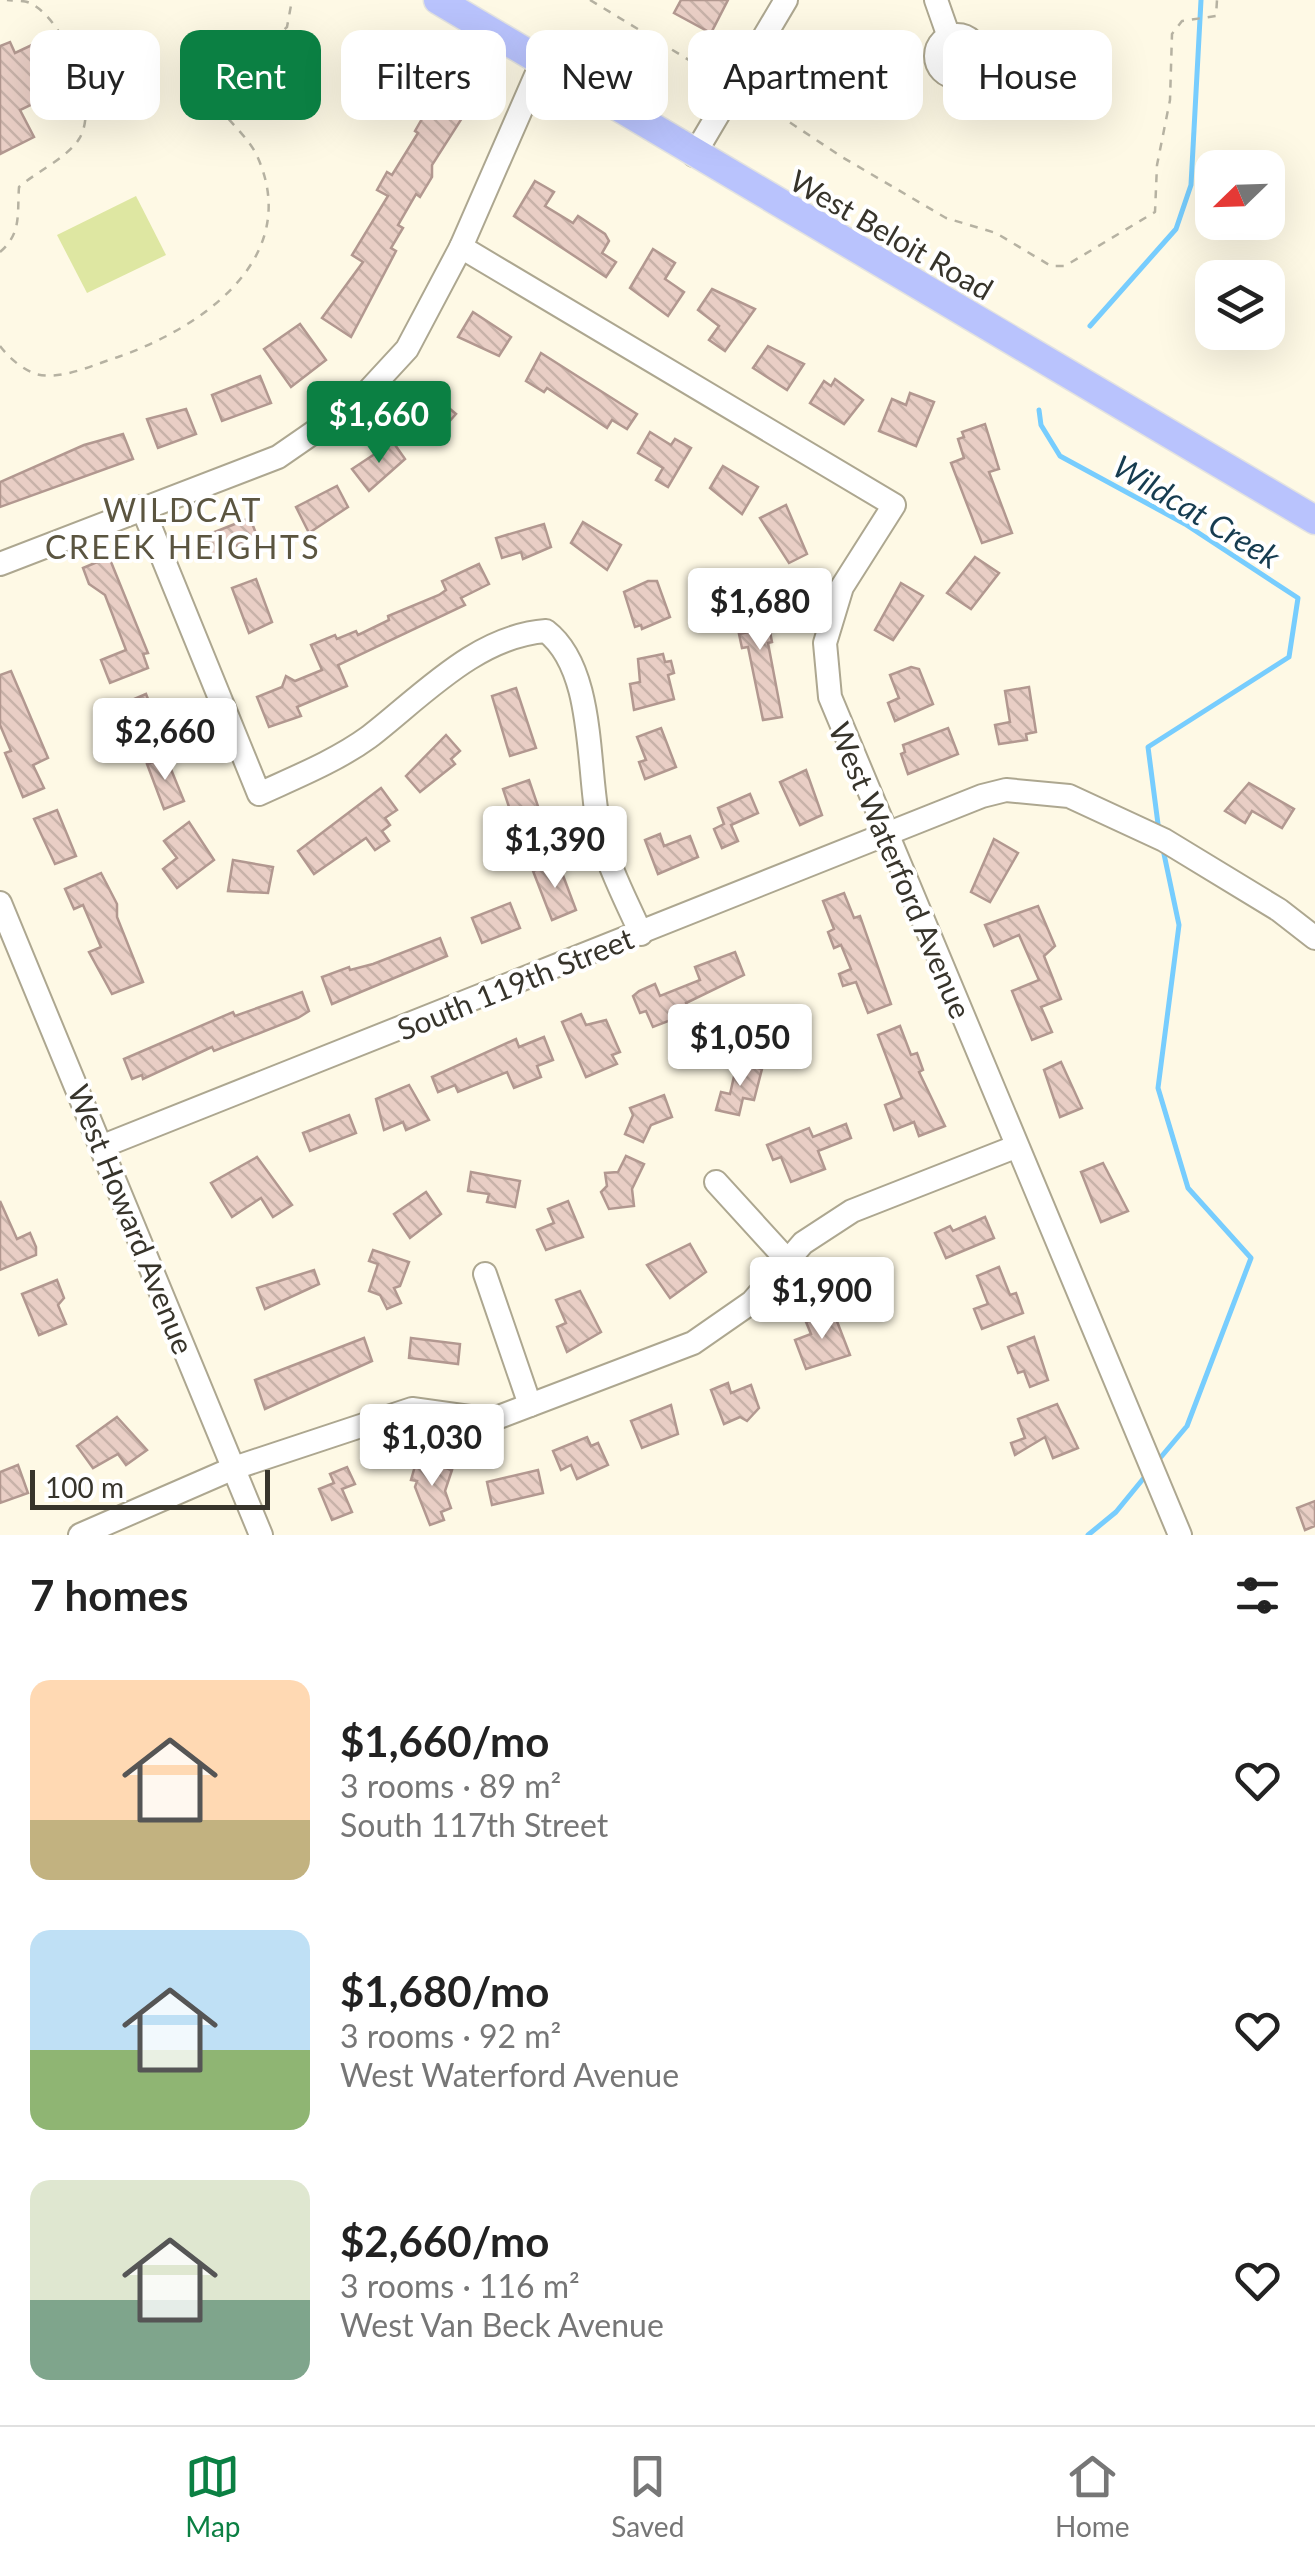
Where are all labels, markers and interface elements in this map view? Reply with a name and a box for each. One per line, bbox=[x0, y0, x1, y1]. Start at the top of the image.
chip: Buy bbox=[30, 30, 160, 120]
chip: Rent bbox=[180, 30, 321, 120]
chip: Filters bbox=[341, 30, 506, 120]
chip: New bbox=[526, 30, 668, 120]
chip: Apartment bbox=[688, 30, 923, 120]
chip: House bbox=[943, 30, 1112, 120]
north arrow bbox=[1195, 150, 1285, 240]
map controls bbox=[1195, 150, 1285, 350]
street label: West Beloit Road bbox=[784, 161, 1000, 307]
button: layers bbox=[1195, 260, 1285, 350]
pin: $1,660 bbox=[298, 381, 460, 466]
text: $1,660 bbox=[329, 394, 429, 433]
water label: Wildcat Creek bbox=[1107, 446, 1288, 576]
district label: WILDCAT CREEK HEIGHTS bbox=[45, 490, 321, 566]
pin: $1,680 bbox=[679, 568, 841, 653]
text: $1,680 bbox=[710, 581, 810, 620]
pin: $2,660 bbox=[84, 698, 246, 783]
text: $2,660 bbox=[115, 711, 215, 750]
street label: West Waterford Avenue bbox=[822, 717, 980, 1023]
pin: $1,390 bbox=[474, 806, 636, 891]
text: $1,390 bbox=[505, 819, 605, 858]
street label: South 119th Street bbox=[392, 919, 639, 1047]
pin: $1,050 bbox=[659, 1004, 821, 1089]
text: $1,050 bbox=[690, 1017, 790, 1056]
street label: West Howard Avenue bbox=[61, 1079, 203, 1359]
pin: $1,900 bbox=[741, 1257, 903, 1342]
text: $1,900 bbox=[772, 1270, 872, 1309]
pin: $1,030 bbox=[351, 1404, 513, 1489]
text: $1,030 bbox=[382, 1417, 482, 1456]
scale bar bbox=[30, 1465, 270, 1510]
text: 100 m bbox=[45, 1470, 124, 1504]
icon: filters bbox=[1230, 1568, 1285, 1623]
text: 7 homes bbox=[30, 1570, 188, 1620]
text: $1,660/mo bbox=[340, 1716, 549, 1766]
icon: home bbox=[110, 1720, 230, 1840]
icon: heart bbox=[1230, 1753, 1285, 1808]
text: 3 rooms · 89 m² bbox=[340, 1766, 561, 1805]
text: South 117th Street bbox=[340, 1805, 608, 1844]
text: $1,680/mo bbox=[340, 1966, 549, 2016]
icon: home bbox=[110, 1970, 230, 2090]
icon: heart bbox=[1230, 2003, 1285, 2058]
text: 3 rooms · 92 m² bbox=[340, 2016, 561, 2055]
text: West Waterford Avenue bbox=[340, 2055, 679, 2094]
text: $2,660/mo bbox=[340, 2216, 549, 2266]
icon: home bbox=[110, 2220, 230, 2340]
icon: heart bbox=[1230, 2253, 1285, 2308]
text: 3 rooms · 116 m² bbox=[340, 2266, 580, 2305]
text: West Van Beck Avenue bbox=[340, 2305, 664, 2344]
tab: Map bbox=[185, 2449, 241, 2543]
tab: Saved bbox=[611, 2449, 684, 2543]
tab: Home bbox=[1055, 2449, 1130, 2543]

